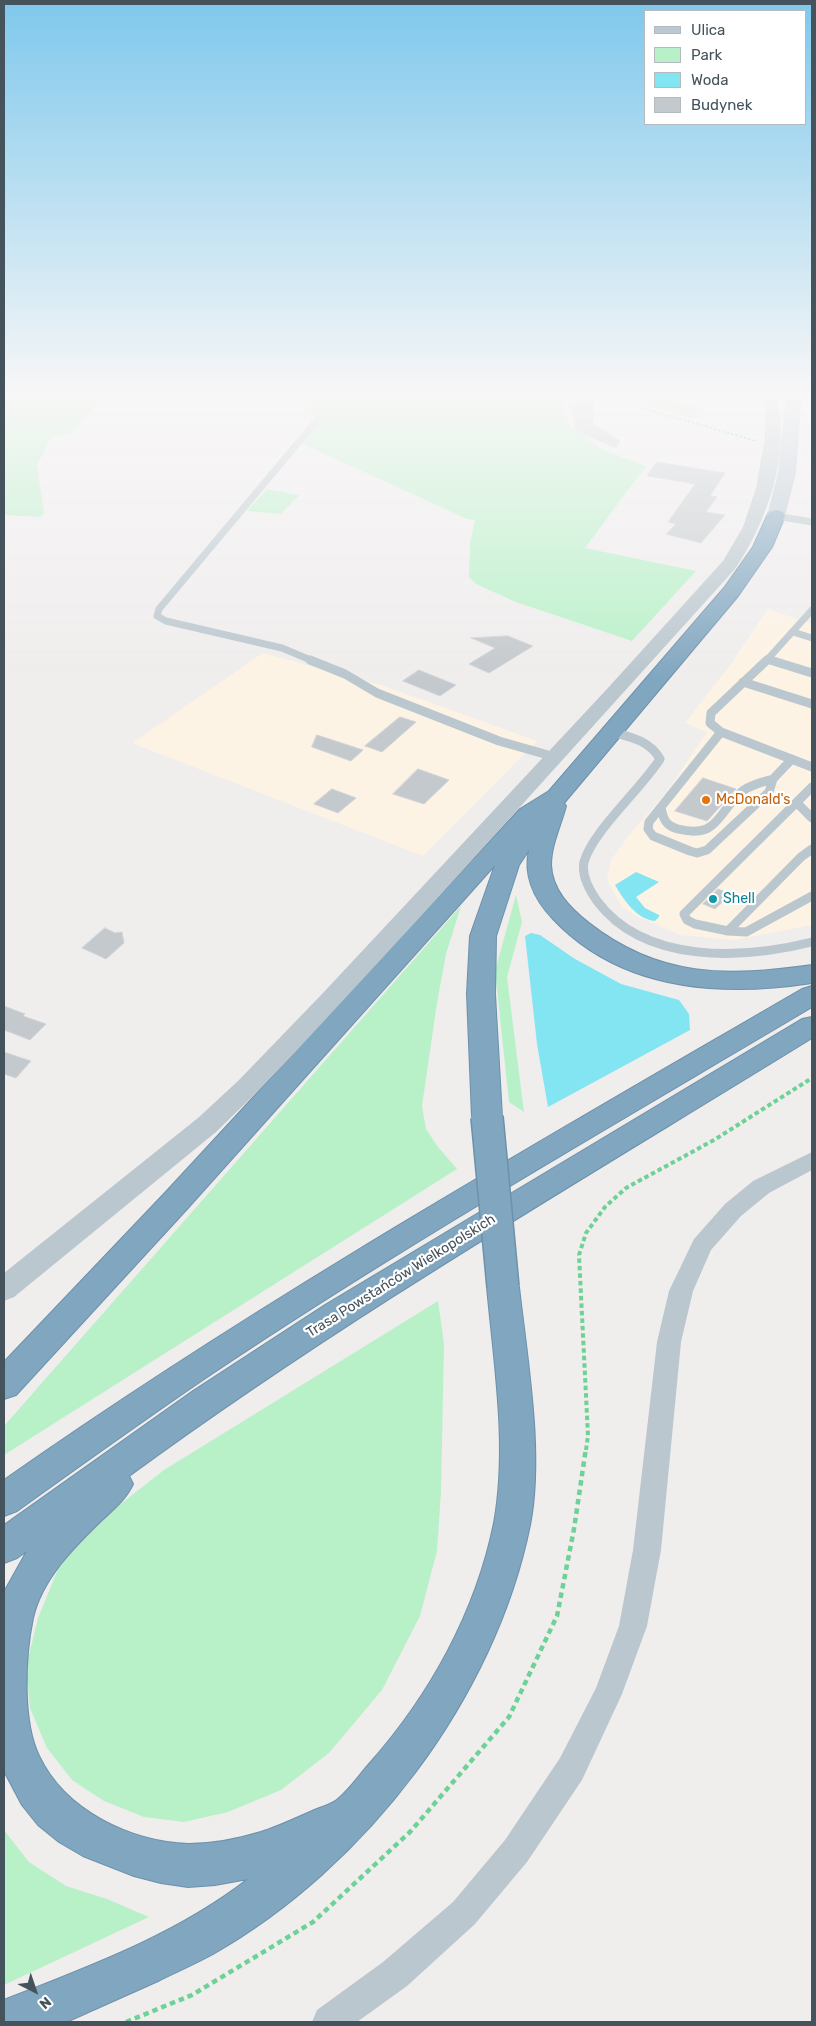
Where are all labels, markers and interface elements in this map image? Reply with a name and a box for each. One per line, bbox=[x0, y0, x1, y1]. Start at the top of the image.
legend bbox=[644, 10, 806, 125]
text: Ulica bbox=[691, 21, 725, 39]
text: Park bbox=[691, 46, 722, 64]
text: Woda bbox=[691, 71, 729, 89]
text: Budynek bbox=[691, 96, 753, 114]
place label: McDonald's bbox=[716, 792, 790, 808]
marker: McDonald's bbox=[700, 794, 712, 806]
place label: Shell bbox=[723, 891, 755, 907]
marker: Shell bbox=[707, 893, 719, 905]
street label: Trasa Powstańców Wielkopolskich bbox=[303, 1211, 499, 1341]
north arrow bbox=[10, 1966, 60, 2016]
text: N bbox=[36, 1993, 55, 2012]

